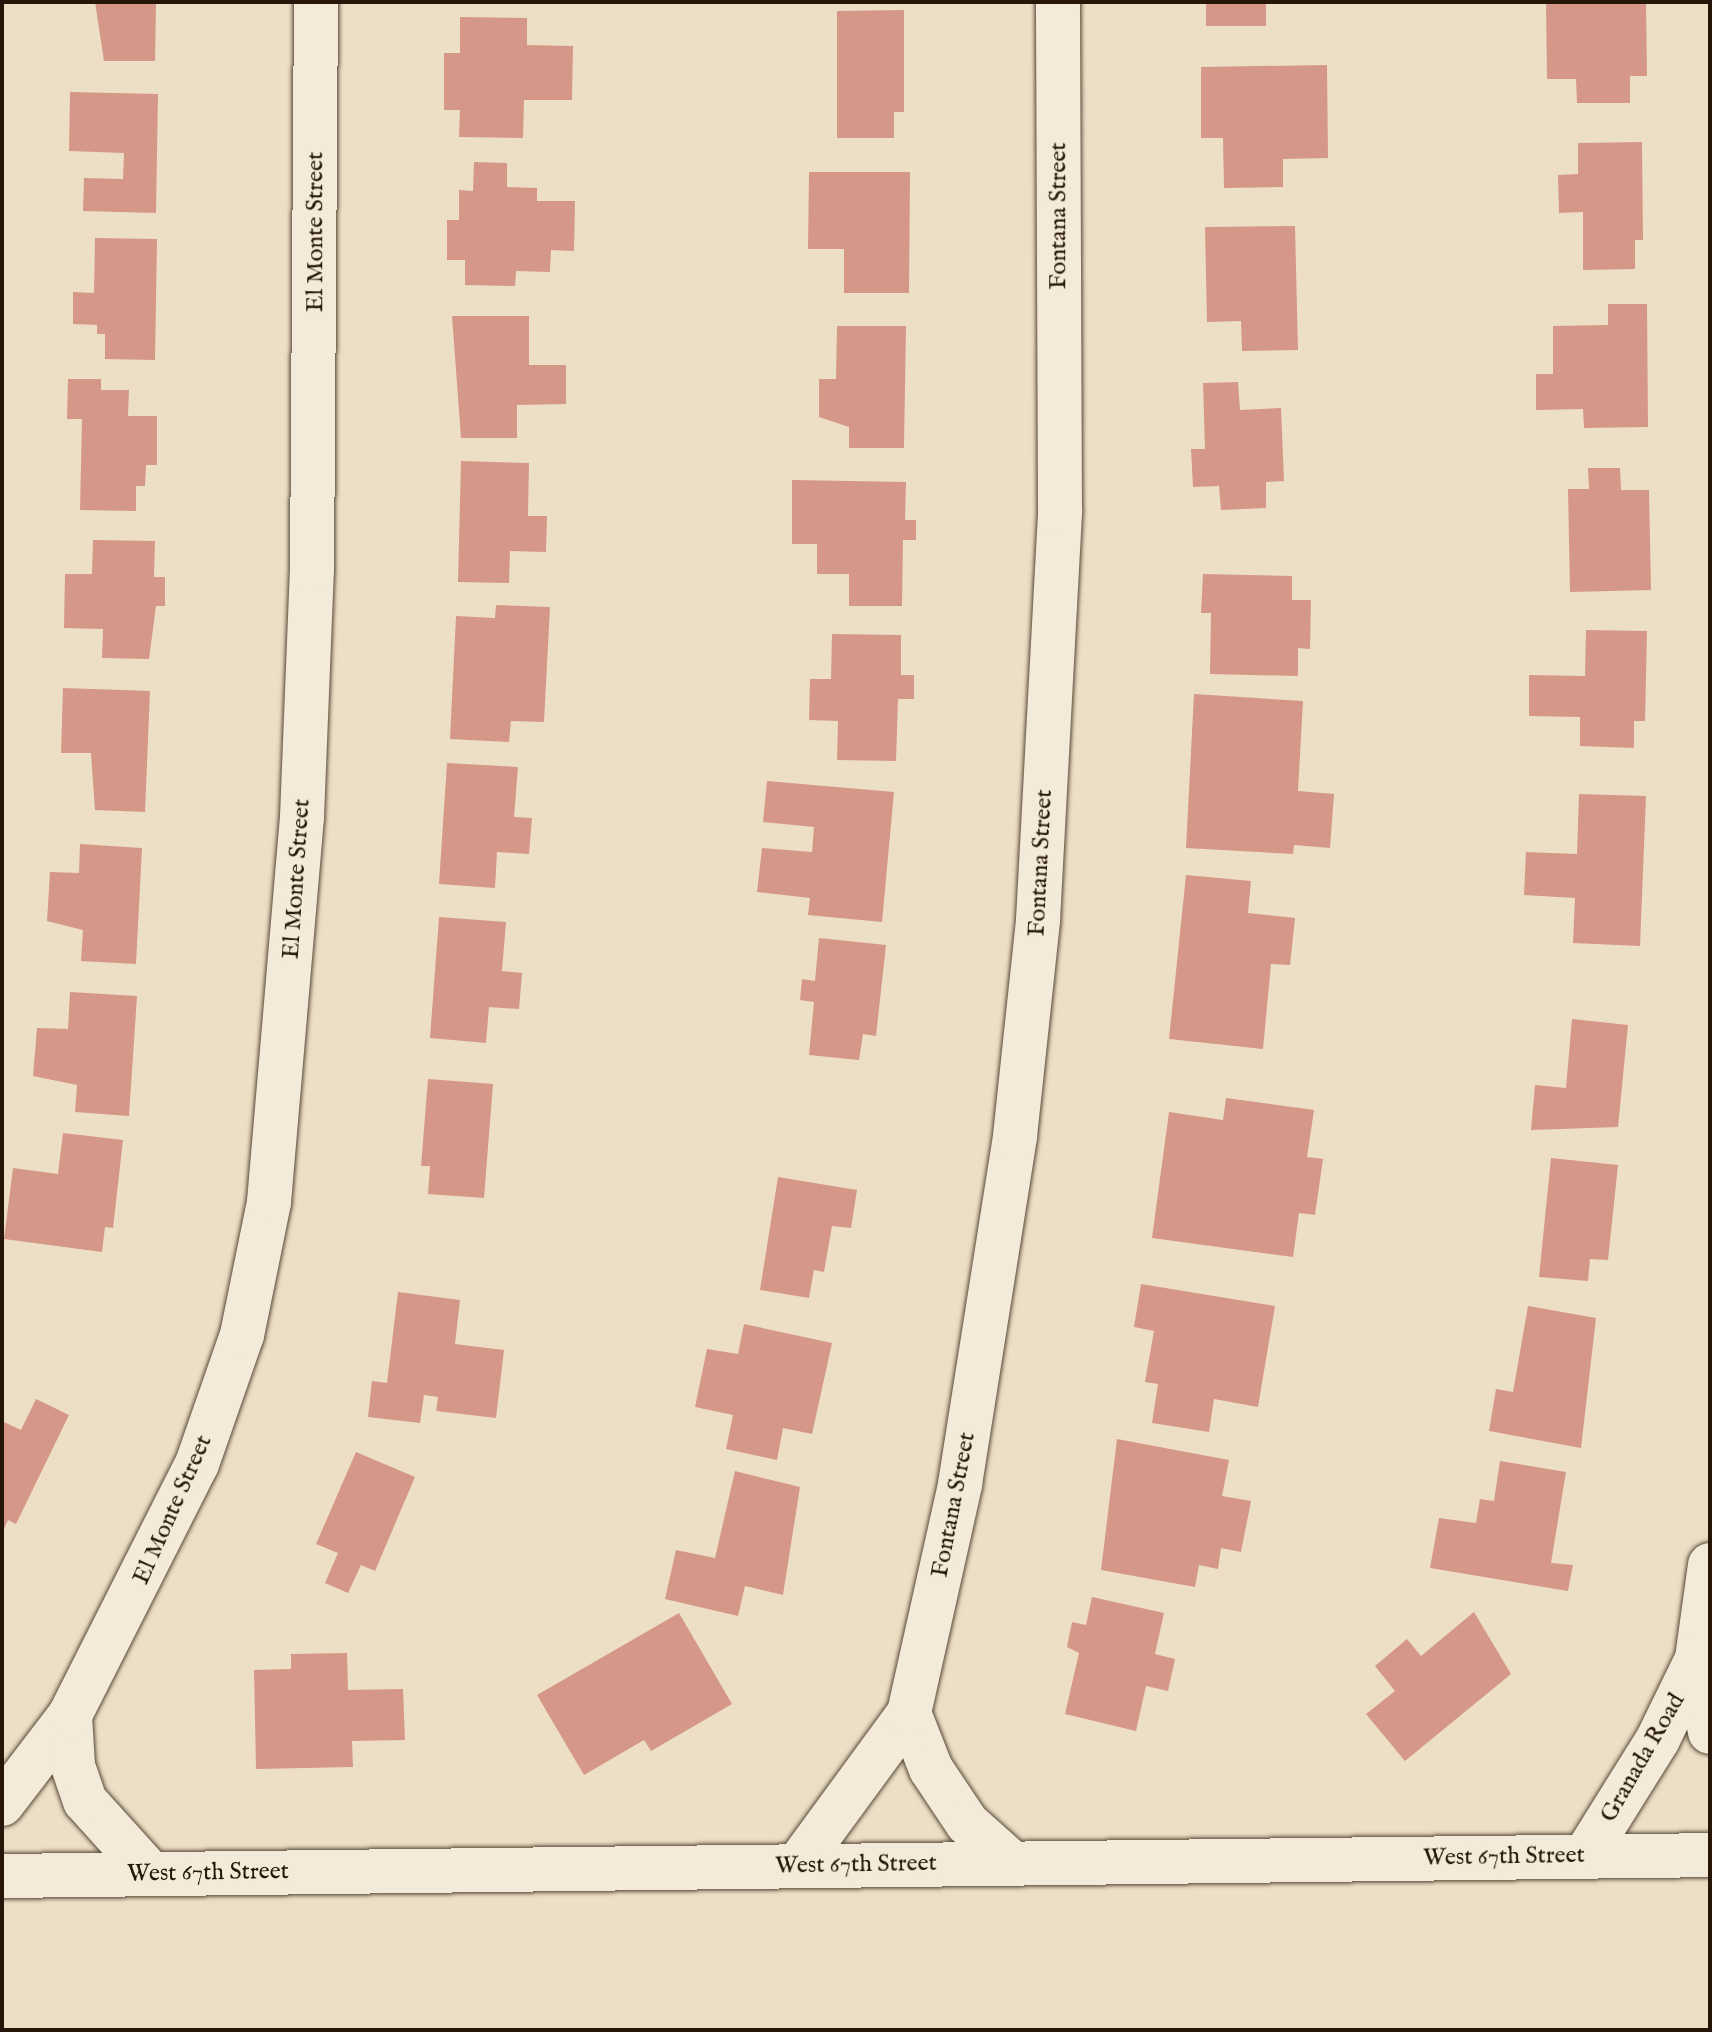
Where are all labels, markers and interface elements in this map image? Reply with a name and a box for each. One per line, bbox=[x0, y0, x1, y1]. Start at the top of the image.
street label: Fontana Street bbox=[1045, 142, 1073, 290]
street label: El Monte Street bbox=[302, 152, 330, 312]
street label: Fontana Street bbox=[1023, 789, 1059, 937]
street label: El Monte Street bbox=[277, 798, 317, 960]
street label: Fontana Street bbox=[926, 1430, 982, 1580]
street label: El Monte Street bbox=[127, 1431, 219, 1589]
street label: Granada Road bbox=[1595, 1688, 1691, 1828]
street label: West 67th Street bbox=[1423, 1841, 1585, 1873]
street label: West 67th Street bbox=[775, 1849, 937, 1881]
street label: West 67th Street bbox=[127, 1857, 289, 1889]

